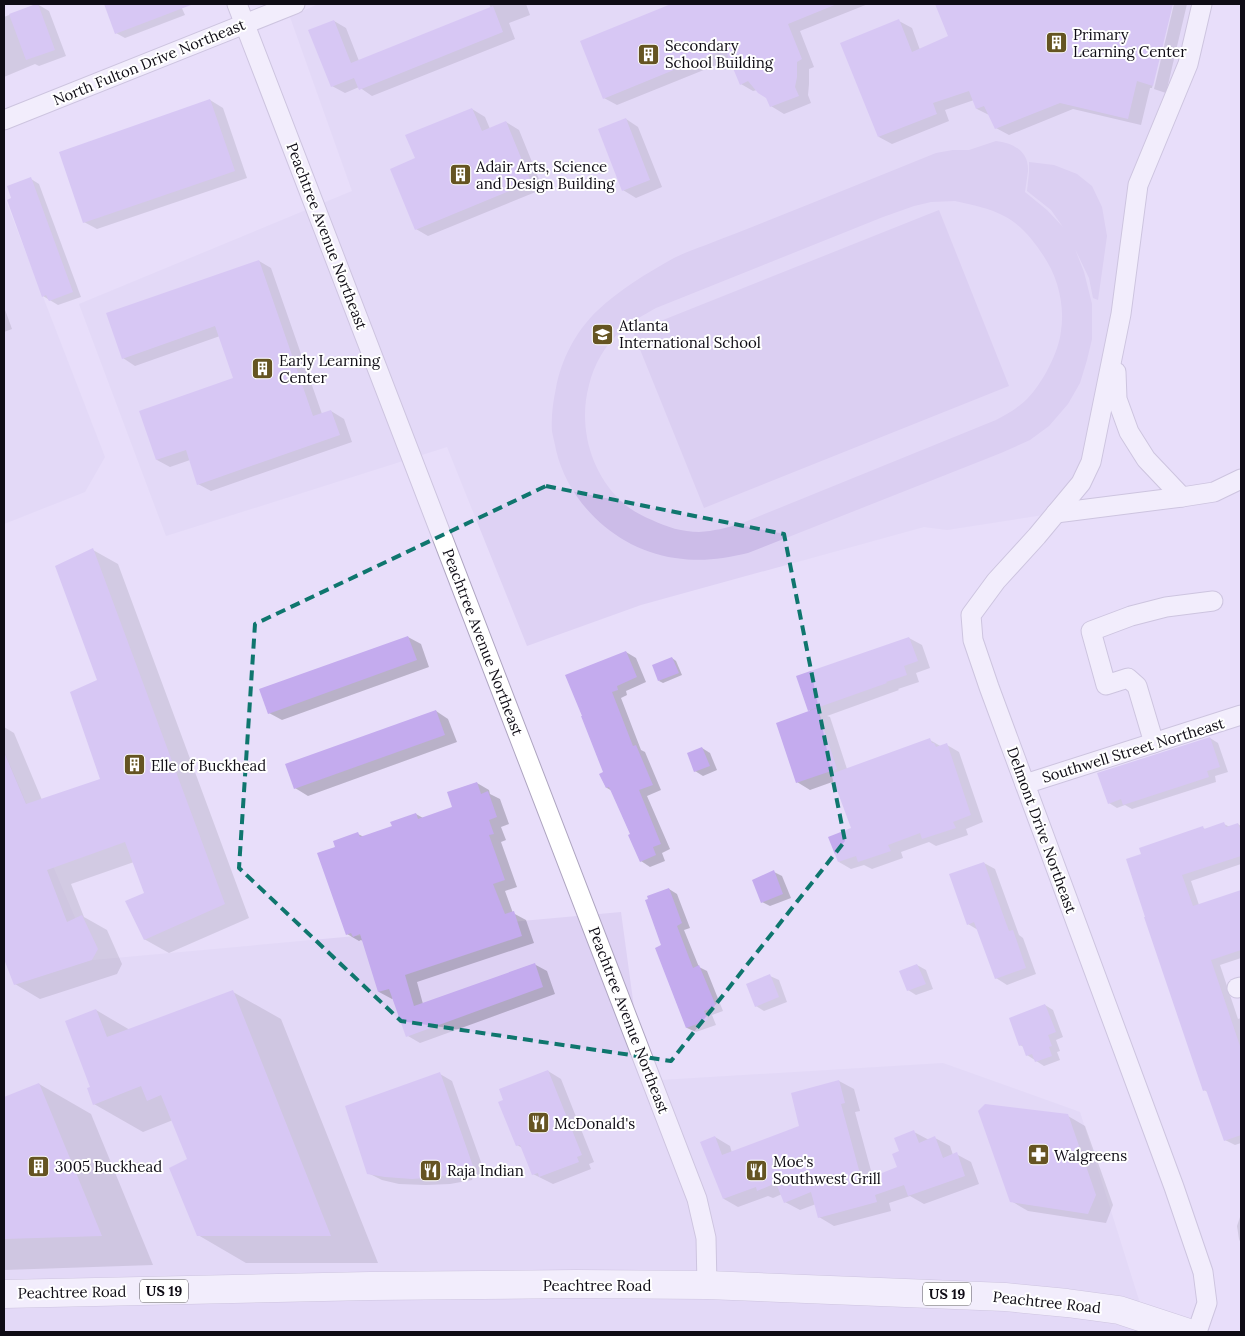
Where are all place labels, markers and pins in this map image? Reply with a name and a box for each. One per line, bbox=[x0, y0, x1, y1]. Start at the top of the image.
place label: Primary Learning Center bbox=[1073, 25, 1187, 61]
building icon: Primary Learning Center bbox=[1045, 31, 1069, 55]
place label: Secondary School Building bbox=[665, 36, 774, 72]
building icon: Secondary School Building bbox=[637, 42, 661, 66]
place label: Adair Arts, Science and Design Building bbox=[475, 157, 615, 193]
building icon: Adair Arts, Science and Design Building bbox=[448, 163, 472, 187]
place label: Atlanta International School bbox=[618, 316, 761, 352]
school or university icon: Atlanta International School bbox=[591, 322, 615, 346]
place label: Early Learning Center bbox=[279, 351, 381, 387]
building icon: Early Learning Center bbox=[251, 357, 275, 381]
building icon: Elle of Buckhead bbox=[123, 753, 147, 777]
place label: Elle of Buckhead bbox=[151, 756, 266, 775]
restaurant icon: McDonald's bbox=[526, 1111, 550, 1135]
place label: McDonald's bbox=[554, 1114, 635, 1133]
pharmacy icon: Walgreens bbox=[1026, 1143, 1050, 1167]
place label: Walgreens bbox=[1054, 1146, 1127, 1165]
place label: Moe's Southwest Grill bbox=[773, 1152, 881, 1188]
building icon: 3005 Buckhead bbox=[27, 1154, 51, 1178]
place label: 3005 Buckhead bbox=[55, 1157, 162, 1176]
restaurant icon: Raja Indian bbox=[419, 1158, 443, 1182]
restaurant icon: Moe's Southwest Grill bbox=[745, 1158, 769, 1182]
place label: Raja Indian bbox=[447, 1161, 524, 1180]

